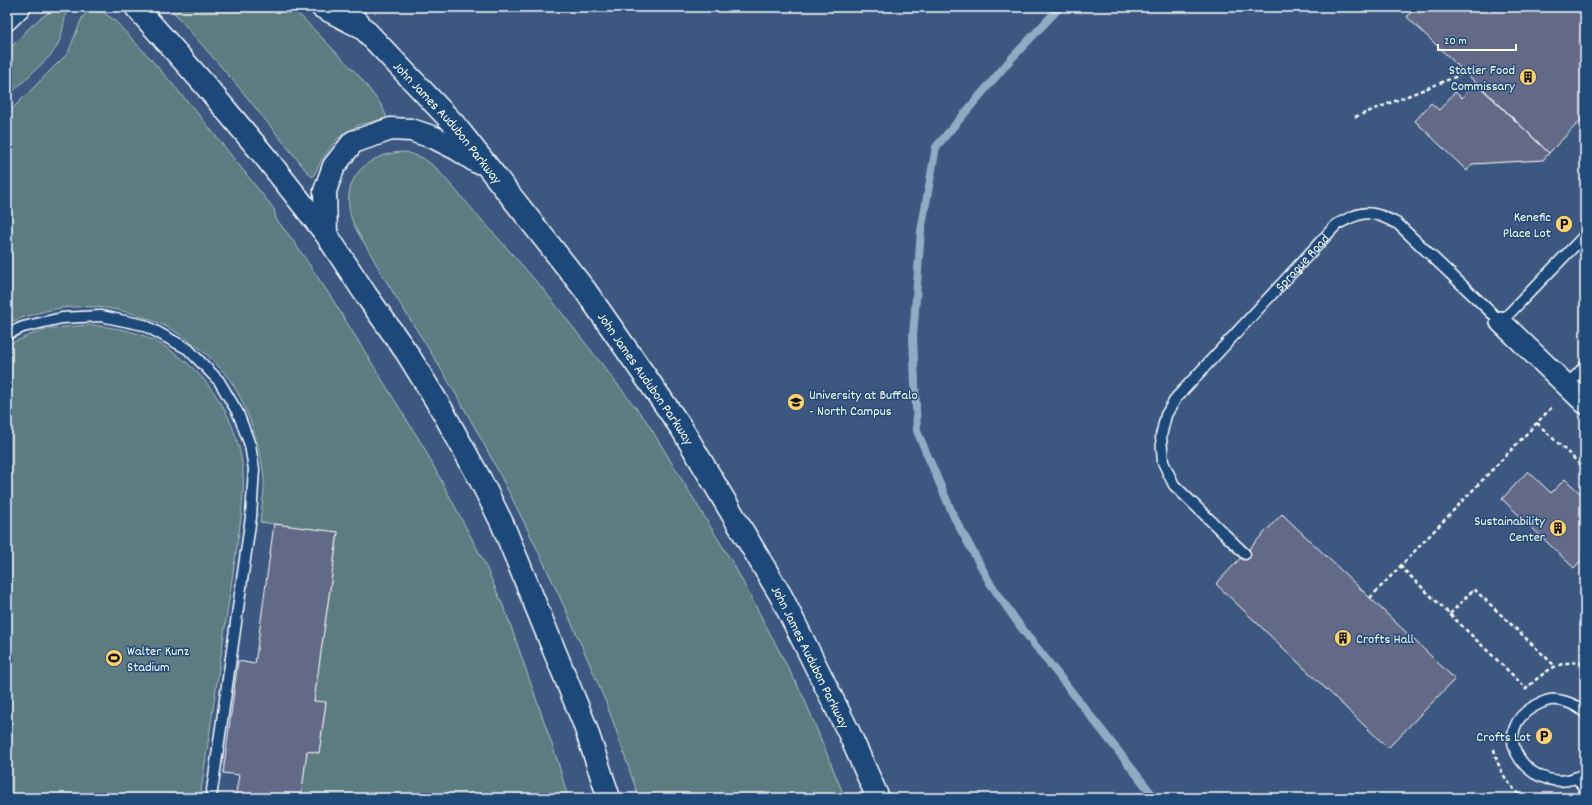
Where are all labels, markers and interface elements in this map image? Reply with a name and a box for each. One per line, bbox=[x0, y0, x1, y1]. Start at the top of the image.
scale bar bbox=[1438, 26, 1516, 52]
text: 20 m bbox=[1444, 33, 1467, 50]
street label: John James Audubon Parkway bbox=[387, 58, 506, 189]
place label: Statler Food Commissary bbox=[1449, 61, 1515, 97]
building icon: Statler Food Commissary bbox=[1518, 67, 1538, 87]
place label: Kenefic Place Lot bbox=[1503, 208, 1551, 244]
parking icon: Kenefic Place Lot bbox=[1554, 214, 1574, 234]
street label: Sprague Road bbox=[1271, 230, 1335, 297]
street label: John James Audubon Parkway bbox=[591, 309, 697, 450]
place label: University at Buffalo - North Campus bbox=[809, 386, 918, 422]
school or university icon: University at Buffalo - North Campus bbox=[786, 392, 806, 412]
place label: Sustainability Center bbox=[1474, 512, 1546, 548]
building icon: Sustainability Center bbox=[1548, 518, 1568, 538]
street label: John James Audubon Parkway bbox=[765, 582, 853, 733]
building icon: Crofts Hall bbox=[1333, 628, 1353, 648]
place label: Crofts Hall bbox=[1356, 630, 1415, 650]
place label: Walter Kunz Stadium bbox=[127, 642, 190, 678]
sports icon: Walter Kunz Stadium bbox=[104, 648, 124, 668]
parking icon: Crofts Lot bbox=[1534, 726, 1554, 746]
place label: Crofts Lot bbox=[1476, 728, 1531, 748]

